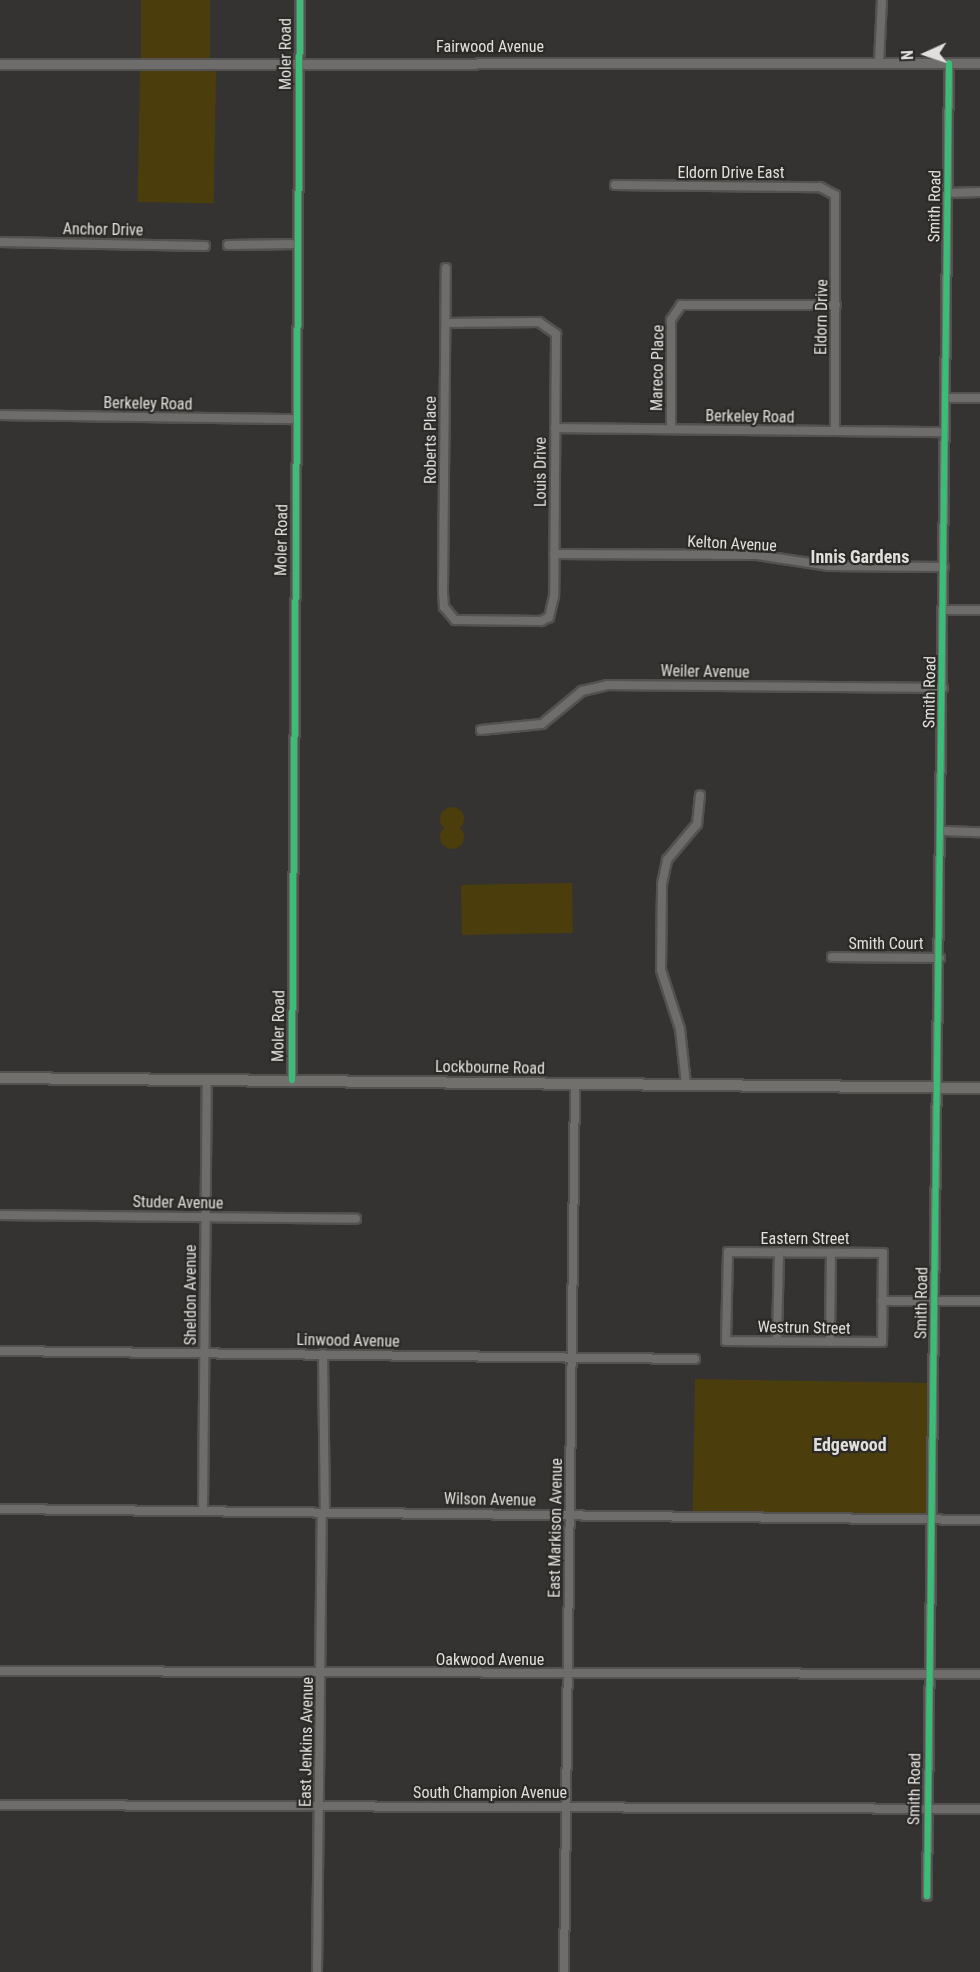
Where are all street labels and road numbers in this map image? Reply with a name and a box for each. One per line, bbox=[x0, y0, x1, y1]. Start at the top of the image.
street label: Moler Road bbox=[276, 18, 296, 90]
street label: Fairwood Avenue bbox=[436, 37, 544, 57]
street label: Eldorn Drive East bbox=[677, 163, 785, 183]
street label: Smith Road bbox=[925, 170, 945, 242]
street label: Anchor Drive bbox=[63, 220, 143, 240]
street label: Eldorn Drive bbox=[812, 279, 832, 355]
street label: Mareco Place bbox=[648, 325, 668, 411]
street label: Berkeley Road bbox=[103, 394, 193, 414]
street label: Roberts Place bbox=[421, 396, 441, 484]
street label: Berkeley Road bbox=[705, 407, 795, 427]
street label: Louis Drive bbox=[531, 437, 551, 507]
street label: Moler Road bbox=[272, 504, 292, 576]
street label: Kelton Avenue bbox=[687, 532, 777, 556]
street label: Smith Road bbox=[920, 656, 940, 728]
street label: Weiler Avenue bbox=[660, 662, 750, 682]
street label: Smith Court bbox=[849, 934, 923, 954]
street label: Moler Road bbox=[269, 990, 289, 1062]
street label: Lockbourne Road bbox=[435, 1057, 545, 1079]
street label: Studer Avenue bbox=[132, 1193, 224, 1213]
street label: Eastern Street bbox=[761, 1229, 849, 1249]
street label: Sheldon Avenue bbox=[181, 1245, 201, 1345]
street label: Smith Road bbox=[912, 1267, 932, 1339]
street label: Westrun Street bbox=[757, 1318, 851, 1338]
street label: Linwood Avenue bbox=[296, 1331, 400, 1351]
street label: East Markison Avenue bbox=[545, 1458, 567, 1598]
street label: Wilson Avenue bbox=[444, 1490, 536, 1510]
street label: Oakwood Avenue bbox=[436, 1650, 544, 1670]
street label: East Jenkins Avenue bbox=[296, 1677, 318, 1807]
street label: Smith Road bbox=[905, 1753, 925, 1825]
street label: South Champion Avenue bbox=[413, 1783, 567, 1803]

